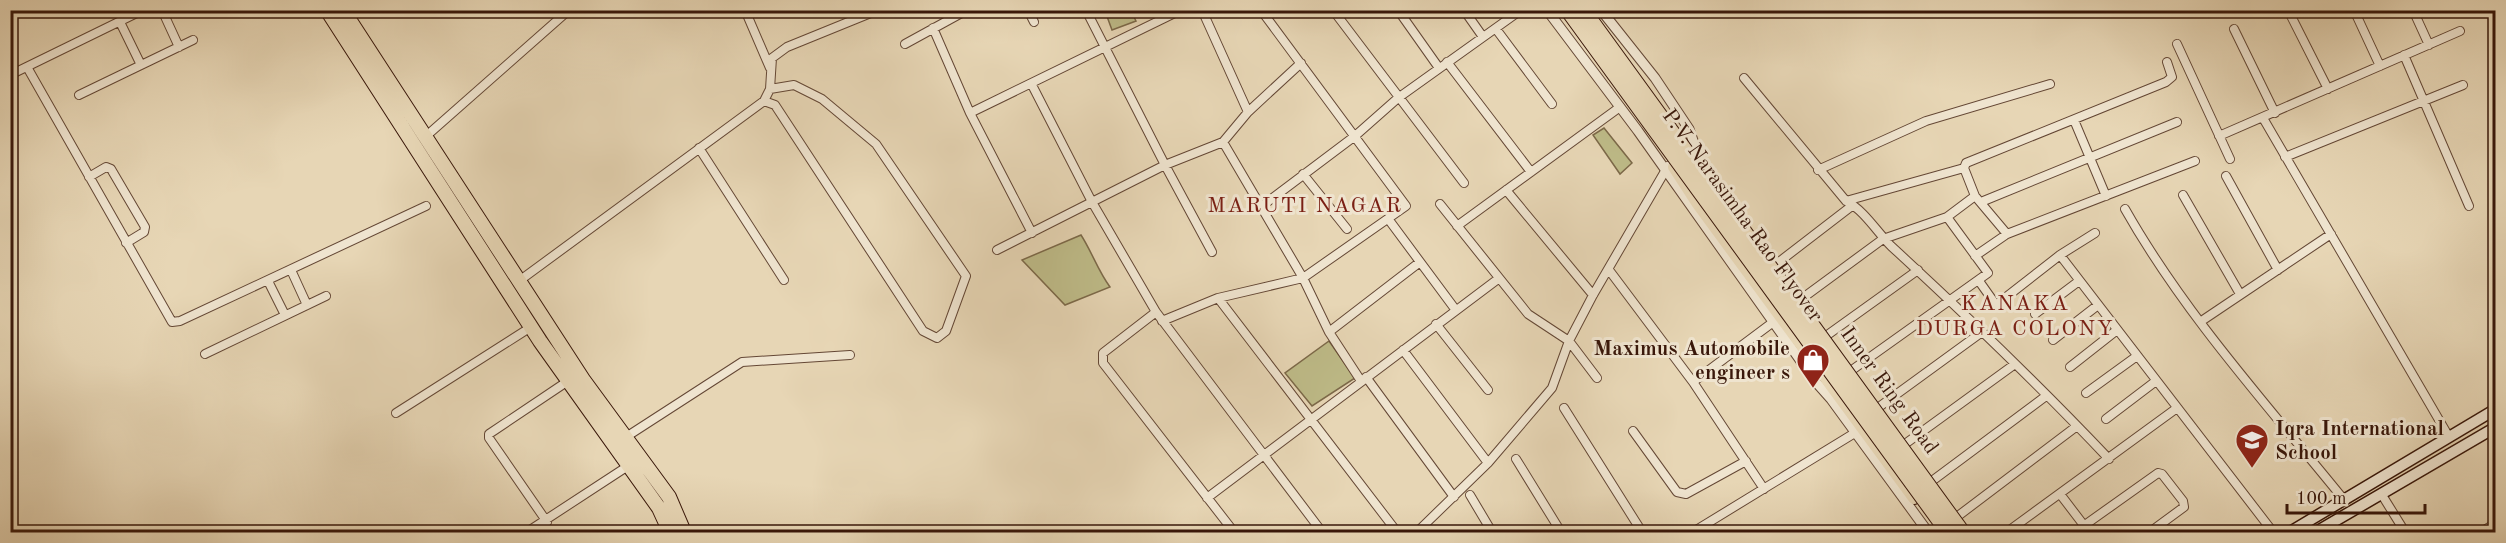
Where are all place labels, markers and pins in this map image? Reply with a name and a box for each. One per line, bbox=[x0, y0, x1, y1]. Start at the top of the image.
place label: Maximus Automobile engineer s bbox=[1594, 339, 1790, 384]
shop icon: Maximus Automobile engineer s bbox=[1795, 342, 1831, 389]
place label: Iqra International School bbox=[2275, 419, 2444, 464]
school or university icon: Iqra International School bbox=[2234, 422, 2270, 469]

